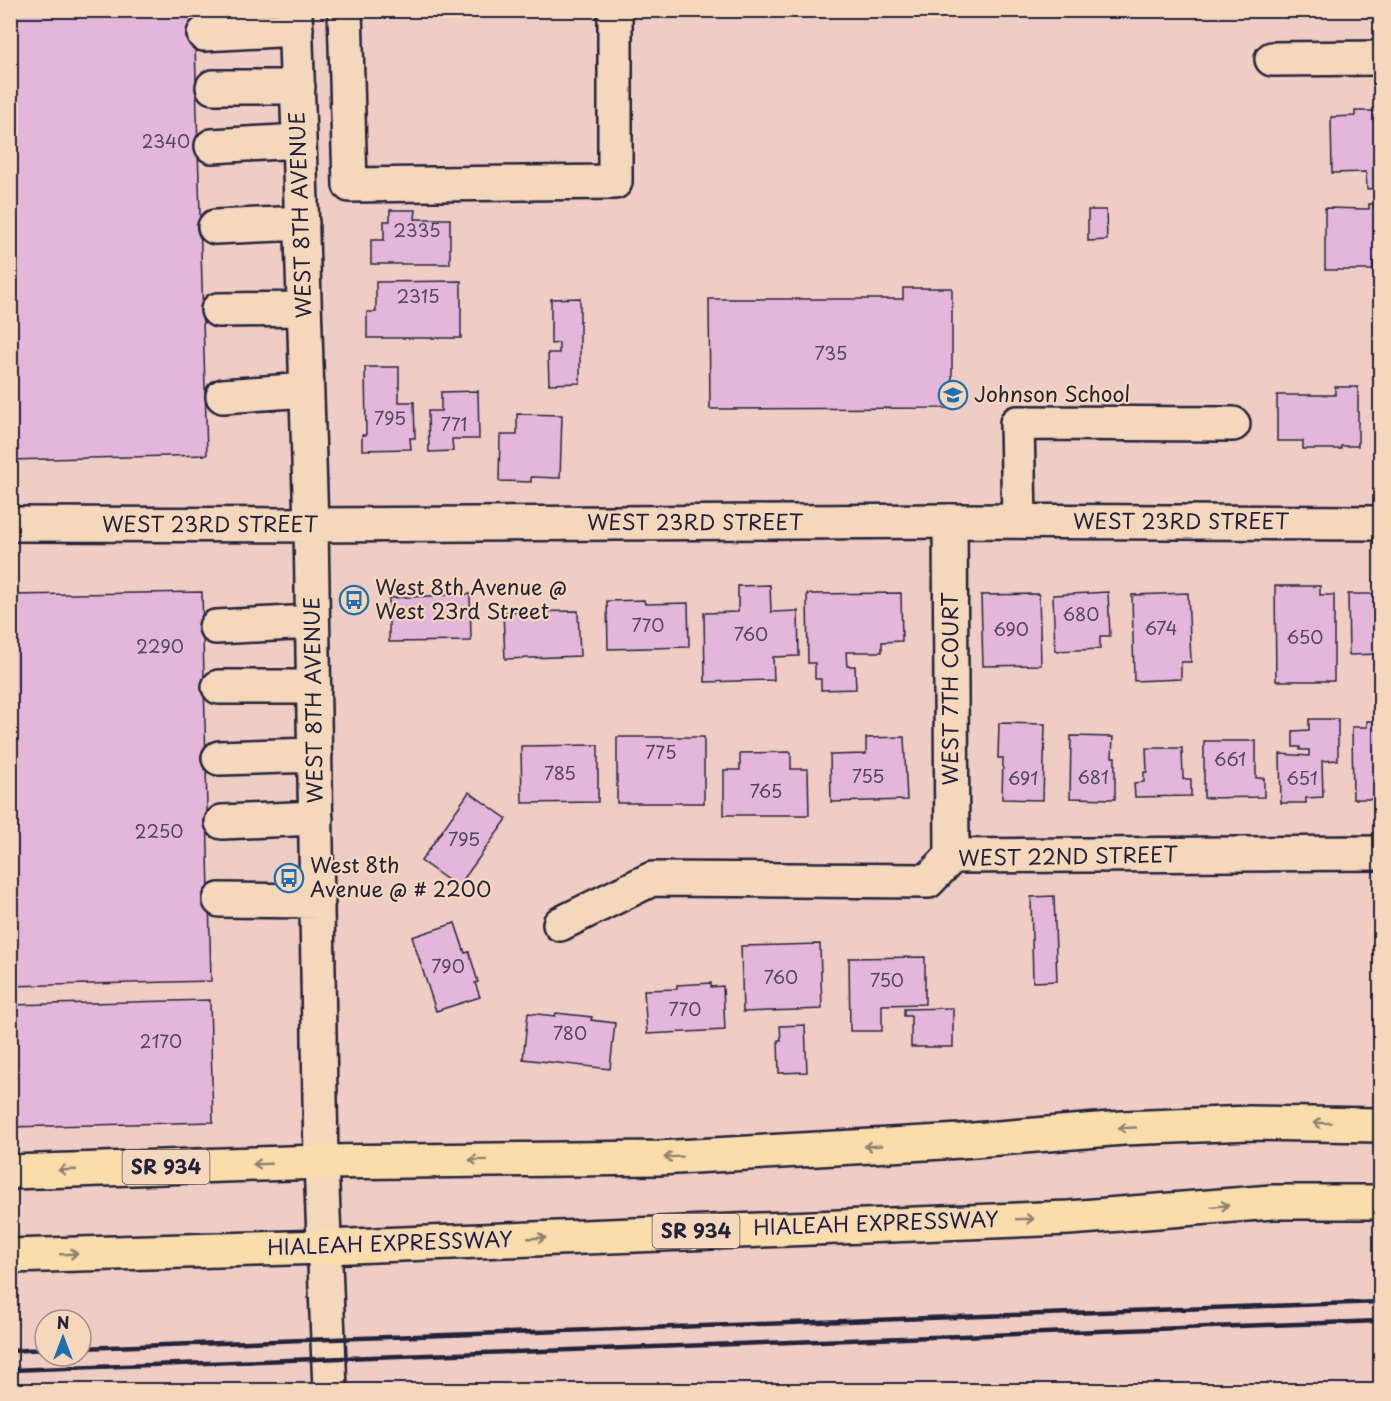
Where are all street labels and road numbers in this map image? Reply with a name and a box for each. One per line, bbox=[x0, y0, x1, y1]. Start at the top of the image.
street label: WEST 8TH AVENUE bbox=[279, 111, 319, 319]
street label: WEST 23RD STREET bbox=[1073, 504, 1290, 536]
street label: WEST 23RD STREET bbox=[587, 505, 804, 537]
street label: WEST 23RD STREET bbox=[102, 507, 319, 539]
street label: WEST 7TH COURT bbox=[933, 592, 965, 785]
street label: WEST 8TH AVENUE bbox=[294, 596, 330, 804]
street label: WEST 22ND STREET bbox=[958, 837, 1179, 873]
road number: SR 934 bbox=[122, 1150, 210, 1184]
street label: HIALEAH EXPRESSWAY bbox=[753, 1202, 1000, 1242]
road number: SR 934 bbox=[652, 1214, 740, 1248]
street label: HIALEAH EXPRESSWAY bbox=[267, 1222, 514, 1262]

